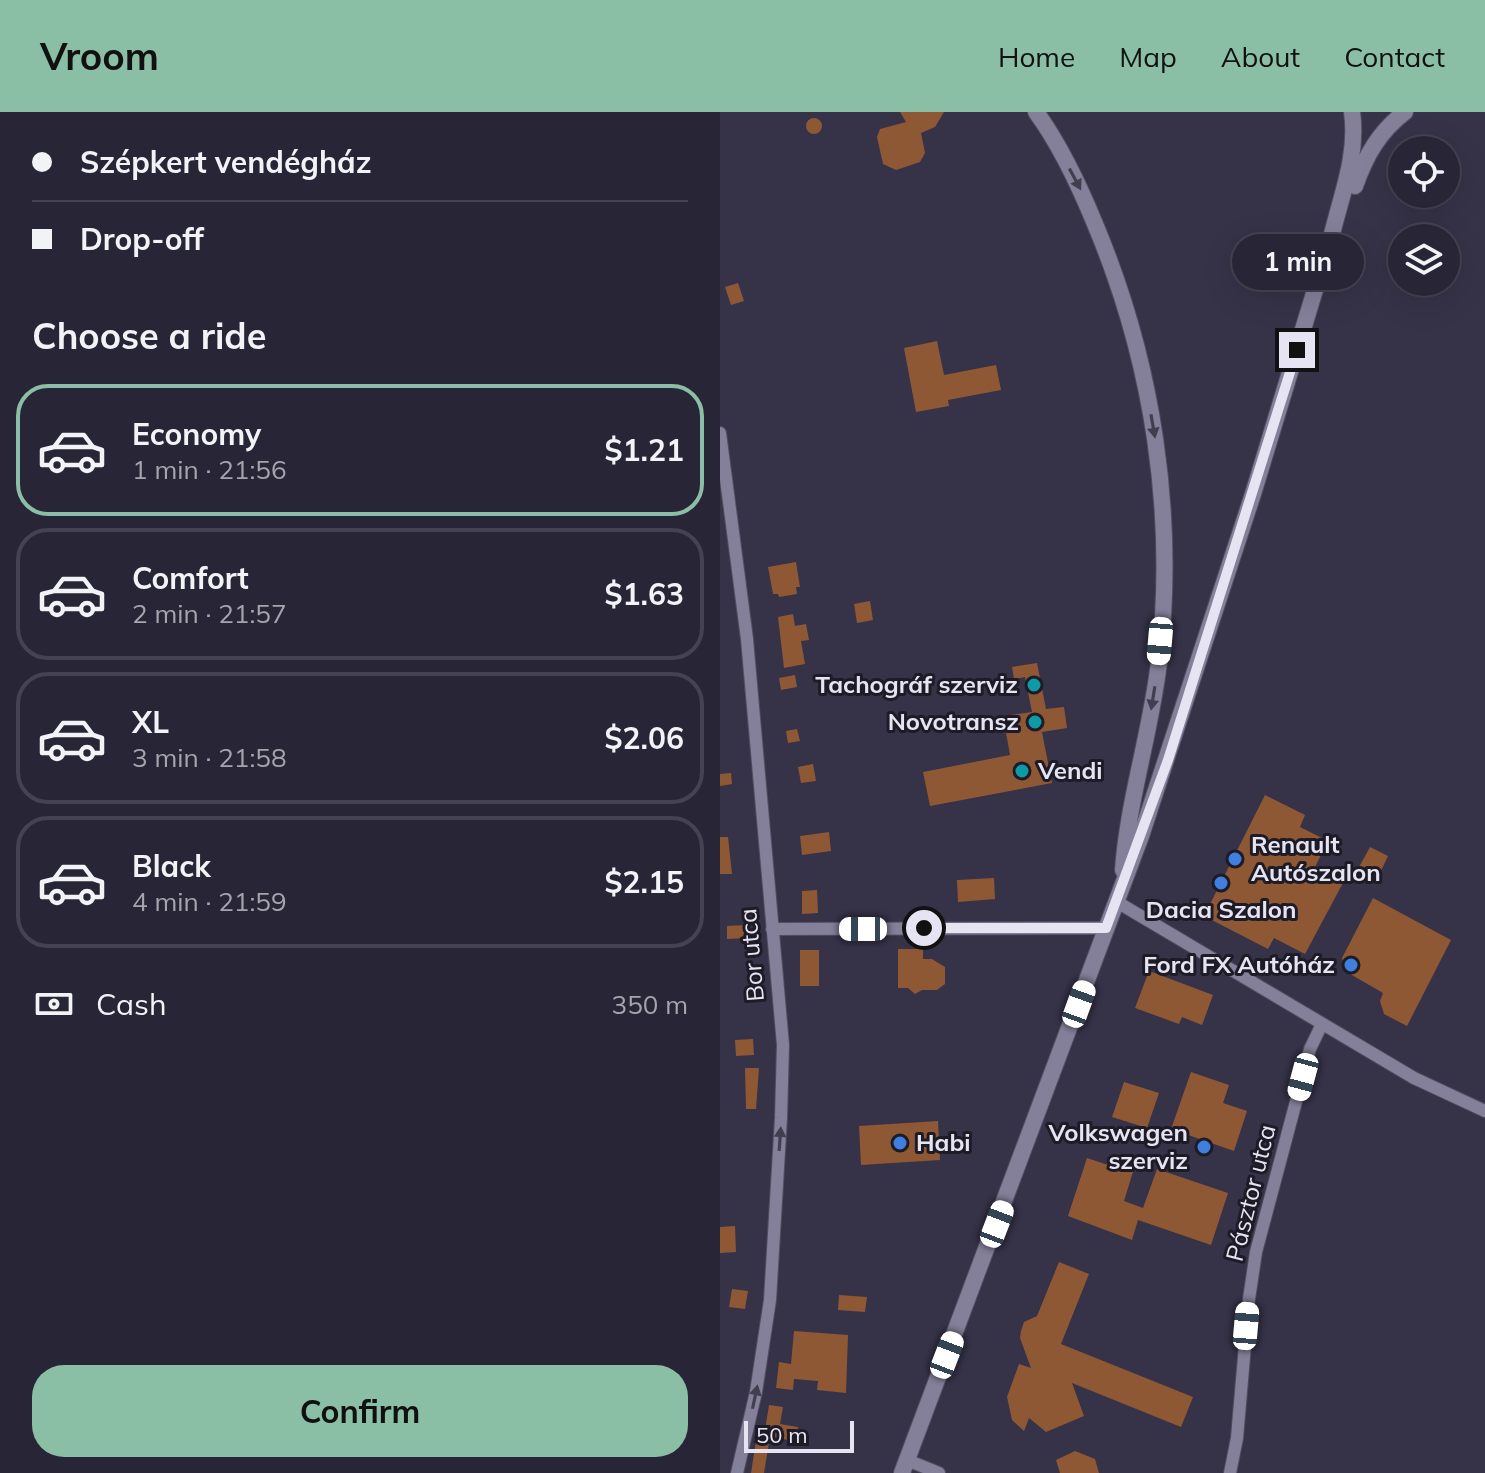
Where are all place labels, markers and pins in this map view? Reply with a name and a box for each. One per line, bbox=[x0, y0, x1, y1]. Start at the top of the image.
place label: Tachográf szerviz bbox=[815, 669, 1018, 699]
marker: Tachográf szerviz bbox=[1025, 676, 1043, 694]
place label: Novotransz bbox=[888, 706, 1019, 736]
marker: Novotransz bbox=[1026, 713, 1044, 731]
place label: Vendi bbox=[1037, 755, 1103, 785]
marker: Vendi bbox=[1013, 762, 1031, 780]
place label: Renault Autószalon bbox=[1251, 829, 1381, 887]
marker: Renault Autószalon bbox=[1226, 850, 1244, 868]
marker: Dacia Szalon bbox=[1212, 874, 1230, 892]
place label: Dacia Szalon bbox=[1146, 894, 1296, 924]
place label: Ford FX Autóház bbox=[1143, 949, 1335, 979]
marker: Ford FX Autóház bbox=[1342, 956, 1360, 974]
place label: Volkswagen szerviz bbox=[1048, 1117, 1188, 1175]
place label: Habi bbox=[916, 1127, 971, 1157]
marker: Habi bbox=[891, 1134, 909, 1152]
marker: Volkswagen szerviz bbox=[1195, 1138, 1213, 1156]

